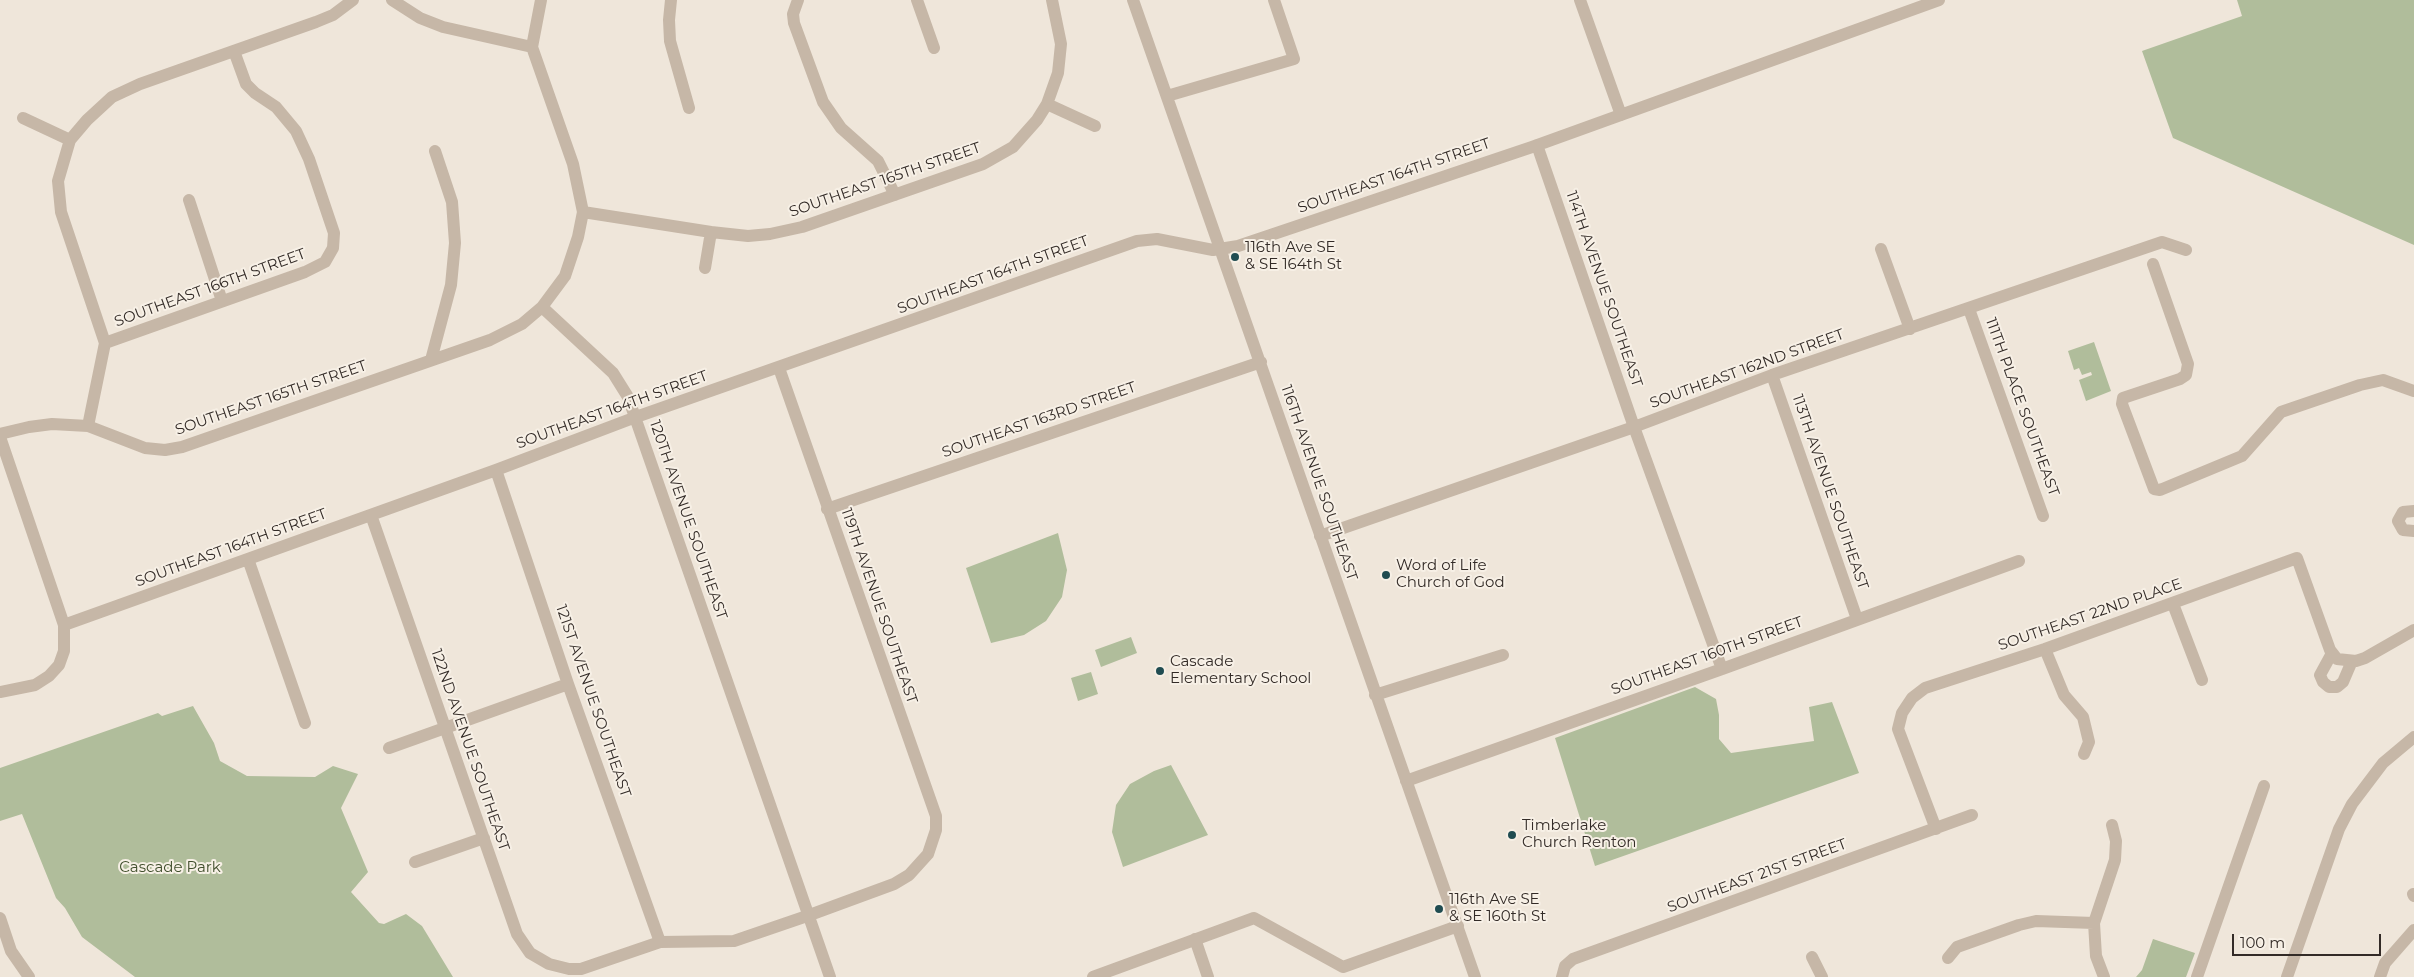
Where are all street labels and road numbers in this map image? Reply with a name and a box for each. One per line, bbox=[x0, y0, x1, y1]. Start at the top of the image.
street label: SOUTHEAST 164TH STREET bbox=[1295, 135, 1493, 217]
street label: SOUTHEAST 165TH STREET bbox=[787, 139, 983, 221]
street label: 114TH AVENUE SOUTHEAST bbox=[1562, 189, 1646, 389]
street label: SOUTHEAST 164TH STREET bbox=[895, 232, 1091, 318]
street label: SOUTHEAST 166TH STREET bbox=[112, 245, 308, 331]
street label: 111TH PLACE SOUTHEAST bbox=[1981, 315, 2063, 499]
street label: SOUTHEAST 162ND STREET bbox=[1647, 325, 1847, 413]
street label: SOUTHEAST 165TH STREET bbox=[173, 357, 369, 439]
street label: SOUTHEAST 164TH STREET bbox=[514, 367, 710, 453]
street label: SOUTHEAST 163RD STREET bbox=[940, 378, 1138, 462]
street label: 116TH AVENUE SOUTHEAST bbox=[1277, 383, 1361, 583]
street label: 113TH AVENUE SOUTHEAST bbox=[1788, 392, 1872, 592]
street label: 120TH AVENUE SOUTHEAST bbox=[645, 418, 731, 622]
street label: SOUTHEAST 164TH STREET bbox=[133, 505, 329, 591]
street label: 119TH AVENUE SOUTHEAST bbox=[837, 506, 921, 706]
street label: SOUTHEAST 22ND PLACE bbox=[1996, 575, 2184, 655]
street label: 121ST AVENUE SOUTHEAST bbox=[552, 602, 634, 800]
street label: SOUTHEAST 160TH STREET bbox=[1609, 613, 1805, 699]
street label: 122ND AVENUE SOUTHEAST bbox=[427, 647, 513, 853]
street label: SOUTHEAST 21ST STREET bbox=[1665, 835, 1849, 917]

